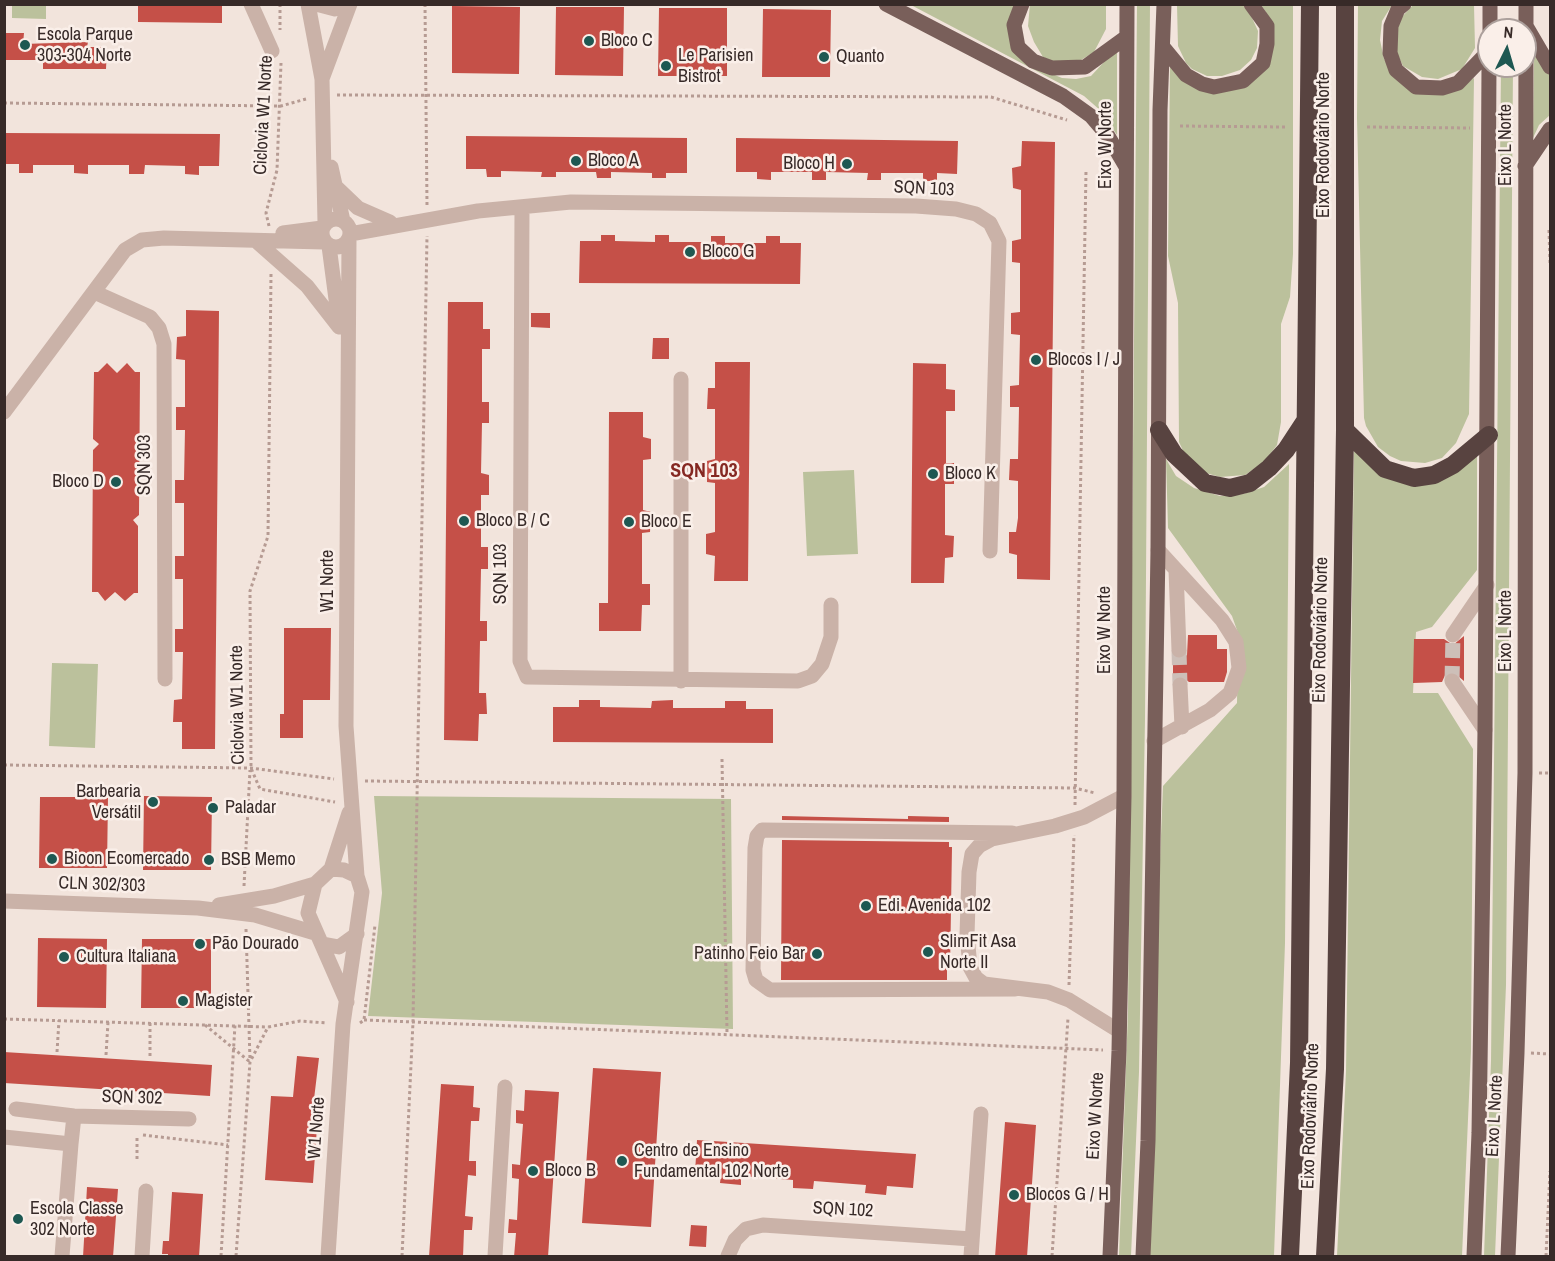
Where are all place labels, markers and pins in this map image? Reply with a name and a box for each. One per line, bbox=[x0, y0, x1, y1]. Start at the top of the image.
place label: Escola Parque 303-304 Norte bbox=[37, 24, 133, 66]
place label: Bloco C bbox=[601, 30, 653, 52]
marker: Bloco C bbox=[582, 34, 596, 48]
marker: Escola Parque 303-304 Norte bbox=[18, 38, 32, 52]
place label: Le Parisien Bistrot bbox=[678, 45, 753, 88]
place label: Quanto bbox=[836, 46, 884, 68]
marker: Quanto bbox=[817, 50, 831, 64]
marker: Le Parisien Bistrot bbox=[659, 59, 673, 73]
place label: Bloco A bbox=[588, 150, 639, 172]
place label: Bloco H bbox=[783, 153, 835, 175]
marker: Bloco A bbox=[569, 154, 583, 168]
marker: Bloco H bbox=[840, 157, 854, 171]
place label: Bloco G bbox=[702, 241, 755, 263]
marker: Bloco G bbox=[683, 245, 697, 259]
place label: Blocos I / J bbox=[1048, 349, 1120, 371]
marker: Blocos I / J bbox=[1029, 353, 1043, 367]
place label: Bloco K bbox=[945, 463, 996, 485]
marker: Bloco K bbox=[926, 467, 940, 481]
place label: Bloco D bbox=[52, 471, 104, 493]
marker: Bloco D bbox=[109, 475, 123, 489]
place label: Bloco B / C bbox=[476, 510, 550, 532]
place label: Bloco E bbox=[641, 511, 692, 533]
marker: Bloco B / C bbox=[457, 514, 471, 528]
marker: Bloco E bbox=[622, 515, 636, 529]
place label: Barbearia Versátil bbox=[76, 781, 141, 824]
marker: Barbearia Versátil bbox=[146, 795, 160, 809]
place label: Paladar bbox=[225, 797, 276, 819]
marker: Paladar bbox=[206, 801, 220, 815]
place label: Bioon Ecomercado bbox=[64, 848, 190, 870]
place label: BSB Memo bbox=[221, 849, 296, 871]
marker: Bioon Ecomercado bbox=[45, 852, 59, 866]
marker: BSB Memo bbox=[202, 853, 216, 867]
place label: Edi. Avenida 102 bbox=[878, 895, 991, 917]
marker: Edi. Avenida 102 bbox=[859, 899, 873, 913]
place label: SlimFit Asa Norte II bbox=[940, 931, 1016, 974]
place label: Pão Dourado bbox=[212, 933, 299, 955]
marker: Pão Dourado bbox=[193, 937, 207, 951]
place label: Patinho Feio Bar bbox=[694, 943, 805, 965]
marker: SlimFit Asa Norte II bbox=[921, 945, 935, 959]
place label: Cultura Italiana bbox=[76, 946, 176, 968]
marker: Patinho Feio Bar bbox=[810, 947, 824, 961]
marker: Cultura Italiana bbox=[57, 950, 71, 964]
place label: Magister bbox=[195, 990, 252, 1012]
marker: Magister bbox=[176, 994, 190, 1008]
place label: Centro de Ensino Fundamental 102 Norte bbox=[634, 1140, 789, 1182]
marker: Centro de Ensino Fundamental 102 Norte bbox=[615, 1154, 629, 1168]
place label: Bloco B bbox=[545, 1160, 596, 1182]
marker: Bloco B bbox=[526, 1164, 540, 1178]
place label: Blocos G / H bbox=[1026, 1184, 1109, 1206]
marker: Blocos G / H bbox=[1007, 1188, 1021, 1202]
place label: Escola Classe 302 Norte bbox=[30, 1198, 124, 1240]
marker: Escola Classe 302 Norte bbox=[11, 1212, 25, 1226]

